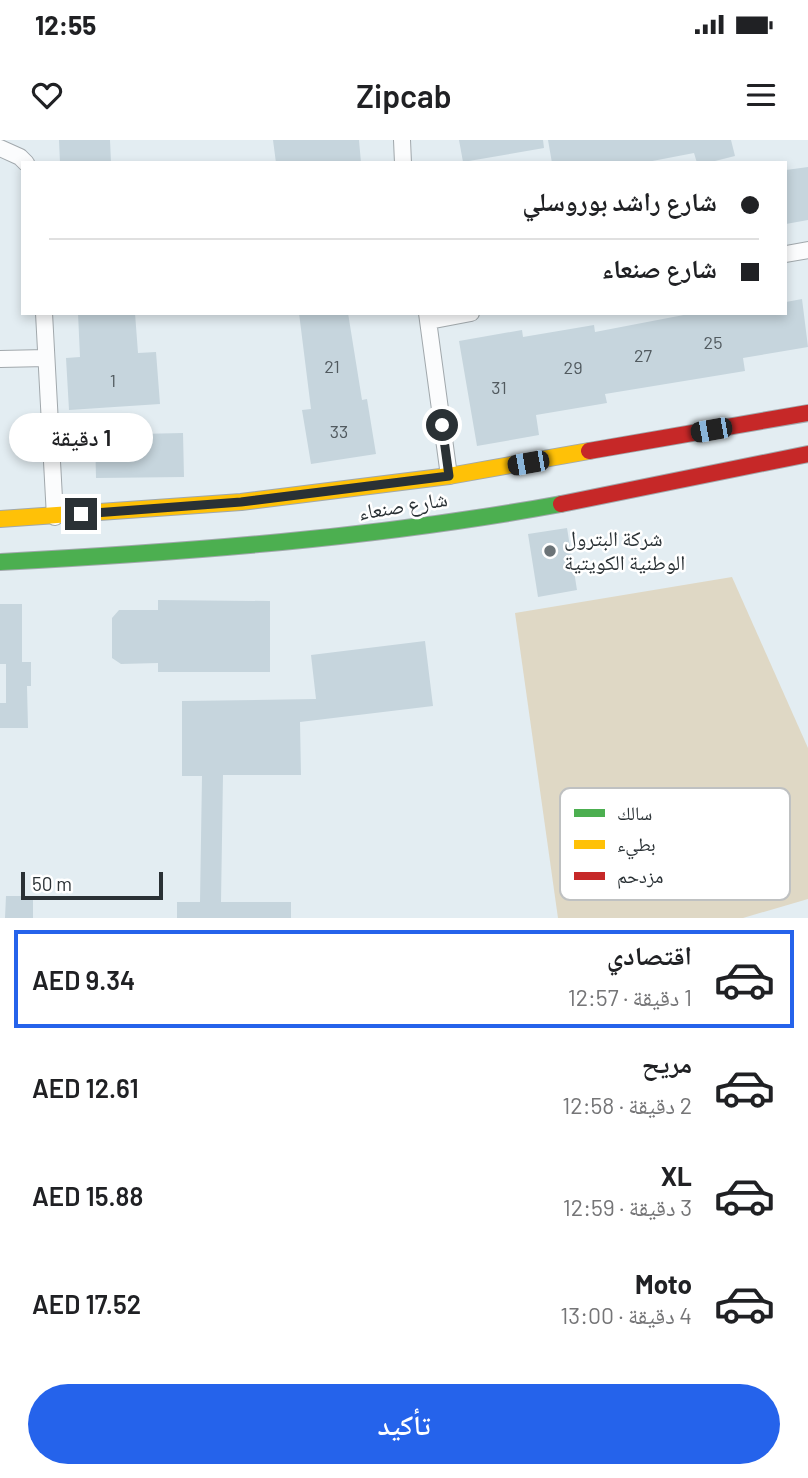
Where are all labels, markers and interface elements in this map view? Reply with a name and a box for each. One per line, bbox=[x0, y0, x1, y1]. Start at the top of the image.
text: 12:55 bbox=[35, 9, 96, 40]
icon: heart bbox=[28, 76, 66, 114]
text: Zipcab bbox=[356, 76, 452, 114]
icon: menu bbox=[742, 76, 780, 114]
text: شارع راشد بوروسلي bbox=[522, 185, 717, 216]
text: شارع صنعاء bbox=[601, 252, 717, 283]
house number: 25 bbox=[704, 331, 722, 353]
house number: 27 bbox=[634, 344, 653, 366]
house number: 21 bbox=[324, 355, 340, 377]
house number: 29 bbox=[563, 356, 583, 378]
house number: 1 bbox=[110, 369, 116, 391]
house number: 31 bbox=[491, 376, 507, 398]
route start bbox=[426, 409, 458, 441]
callout: 1 دقيقة bbox=[9, 412, 153, 462]
car bbox=[689, 416, 734, 444]
house number: 33 bbox=[330, 420, 348, 442]
text: 1 دقيقة bbox=[51, 423, 111, 451]
car bbox=[506, 449, 551, 477]
street label: شارع صنعاء bbox=[356, 485, 449, 526]
route end bbox=[65, 498, 97, 530]
place label: شركة البترول الوطنية الكويتية bbox=[564, 525, 685, 574]
marker: شركة البترول الوطنية الكويتية bbox=[542, 543, 558, 559]
legend bbox=[560, 788, 790, 900]
text: سالك bbox=[617, 801, 652, 824]
text: بطيء bbox=[617, 832, 656, 860]
text: مزدحم bbox=[617, 864, 663, 889]
scale bar bbox=[21, 869, 163, 901]
text: 50 m bbox=[32, 872, 72, 895]
text: اقتصادي bbox=[607, 939, 692, 970]
icon: car bbox=[713, 948, 776, 1011]
text: AED 9.34 bbox=[32, 964, 135, 995]
text: 1 دقيقة · 12:57 bbox=[568, 983, 692, 1011]
text: مريح bbox=[642, 1047, 692, 1078]
icon: car bbox=[713, 1056, 776, 1119]
text: AED 12.61 bbox=[32, 1072, 139, 1103]
text: 2 دقيقة · 12:58 bbox=[562, 1091, 692, 1119]
text: XL bbox=[661, 1160, 692, 1191]
icon: car bbox=[713, 1164, 776, 1227]
text: AED 15.88 bbox=[32, 1180, 143, 1211]
text: 3 دقيقة · 12:59 bbox=[563, 1193, 692, 1221]
text: Moto bbox=[635, 1268, 692, 1299]
icon: car bbox=[713, 1272, 776, 1335]
text: AED 17.52 bbox=[32, 1288, 141, 1319]
text: 4 دقيقة · 13:00 bbox=[560, 1301, 692, 1329]
button: تأكيد bbox=[28, 1384, 780, 1464]

